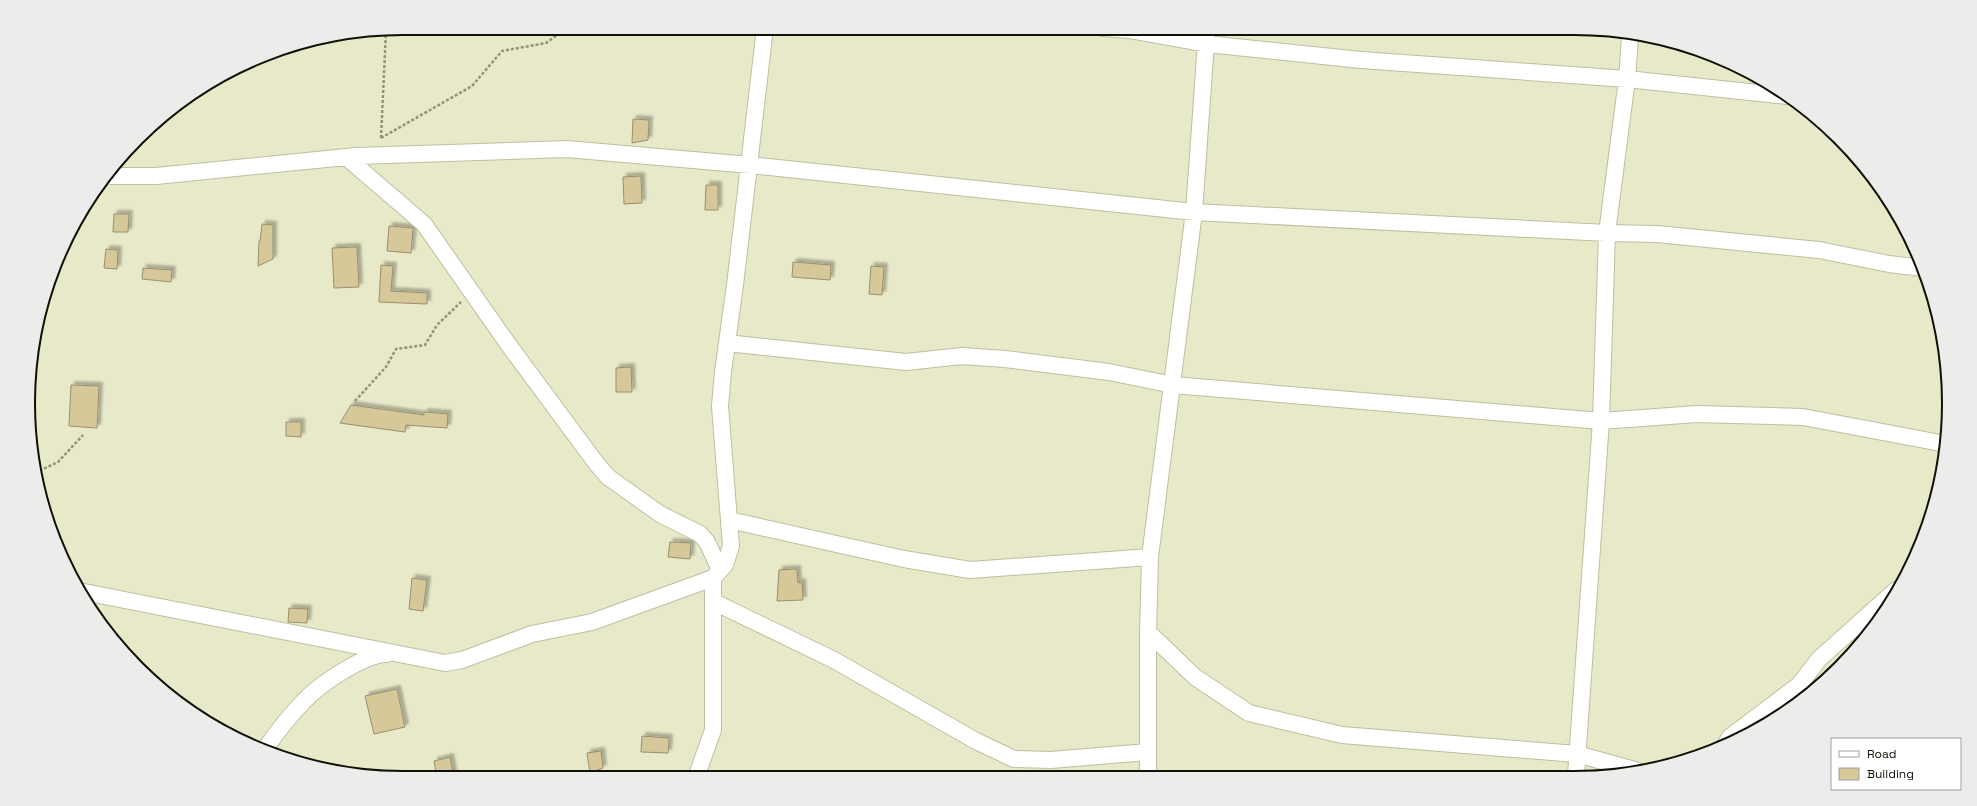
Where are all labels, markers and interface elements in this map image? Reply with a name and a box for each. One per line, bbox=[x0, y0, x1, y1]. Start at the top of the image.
legend bbox=[1831, 738, 1961, 790]
text: Road bbox=[1867, 746, 1896, 762]
text: Building bbox=[1867, 766, 1914, 782]

